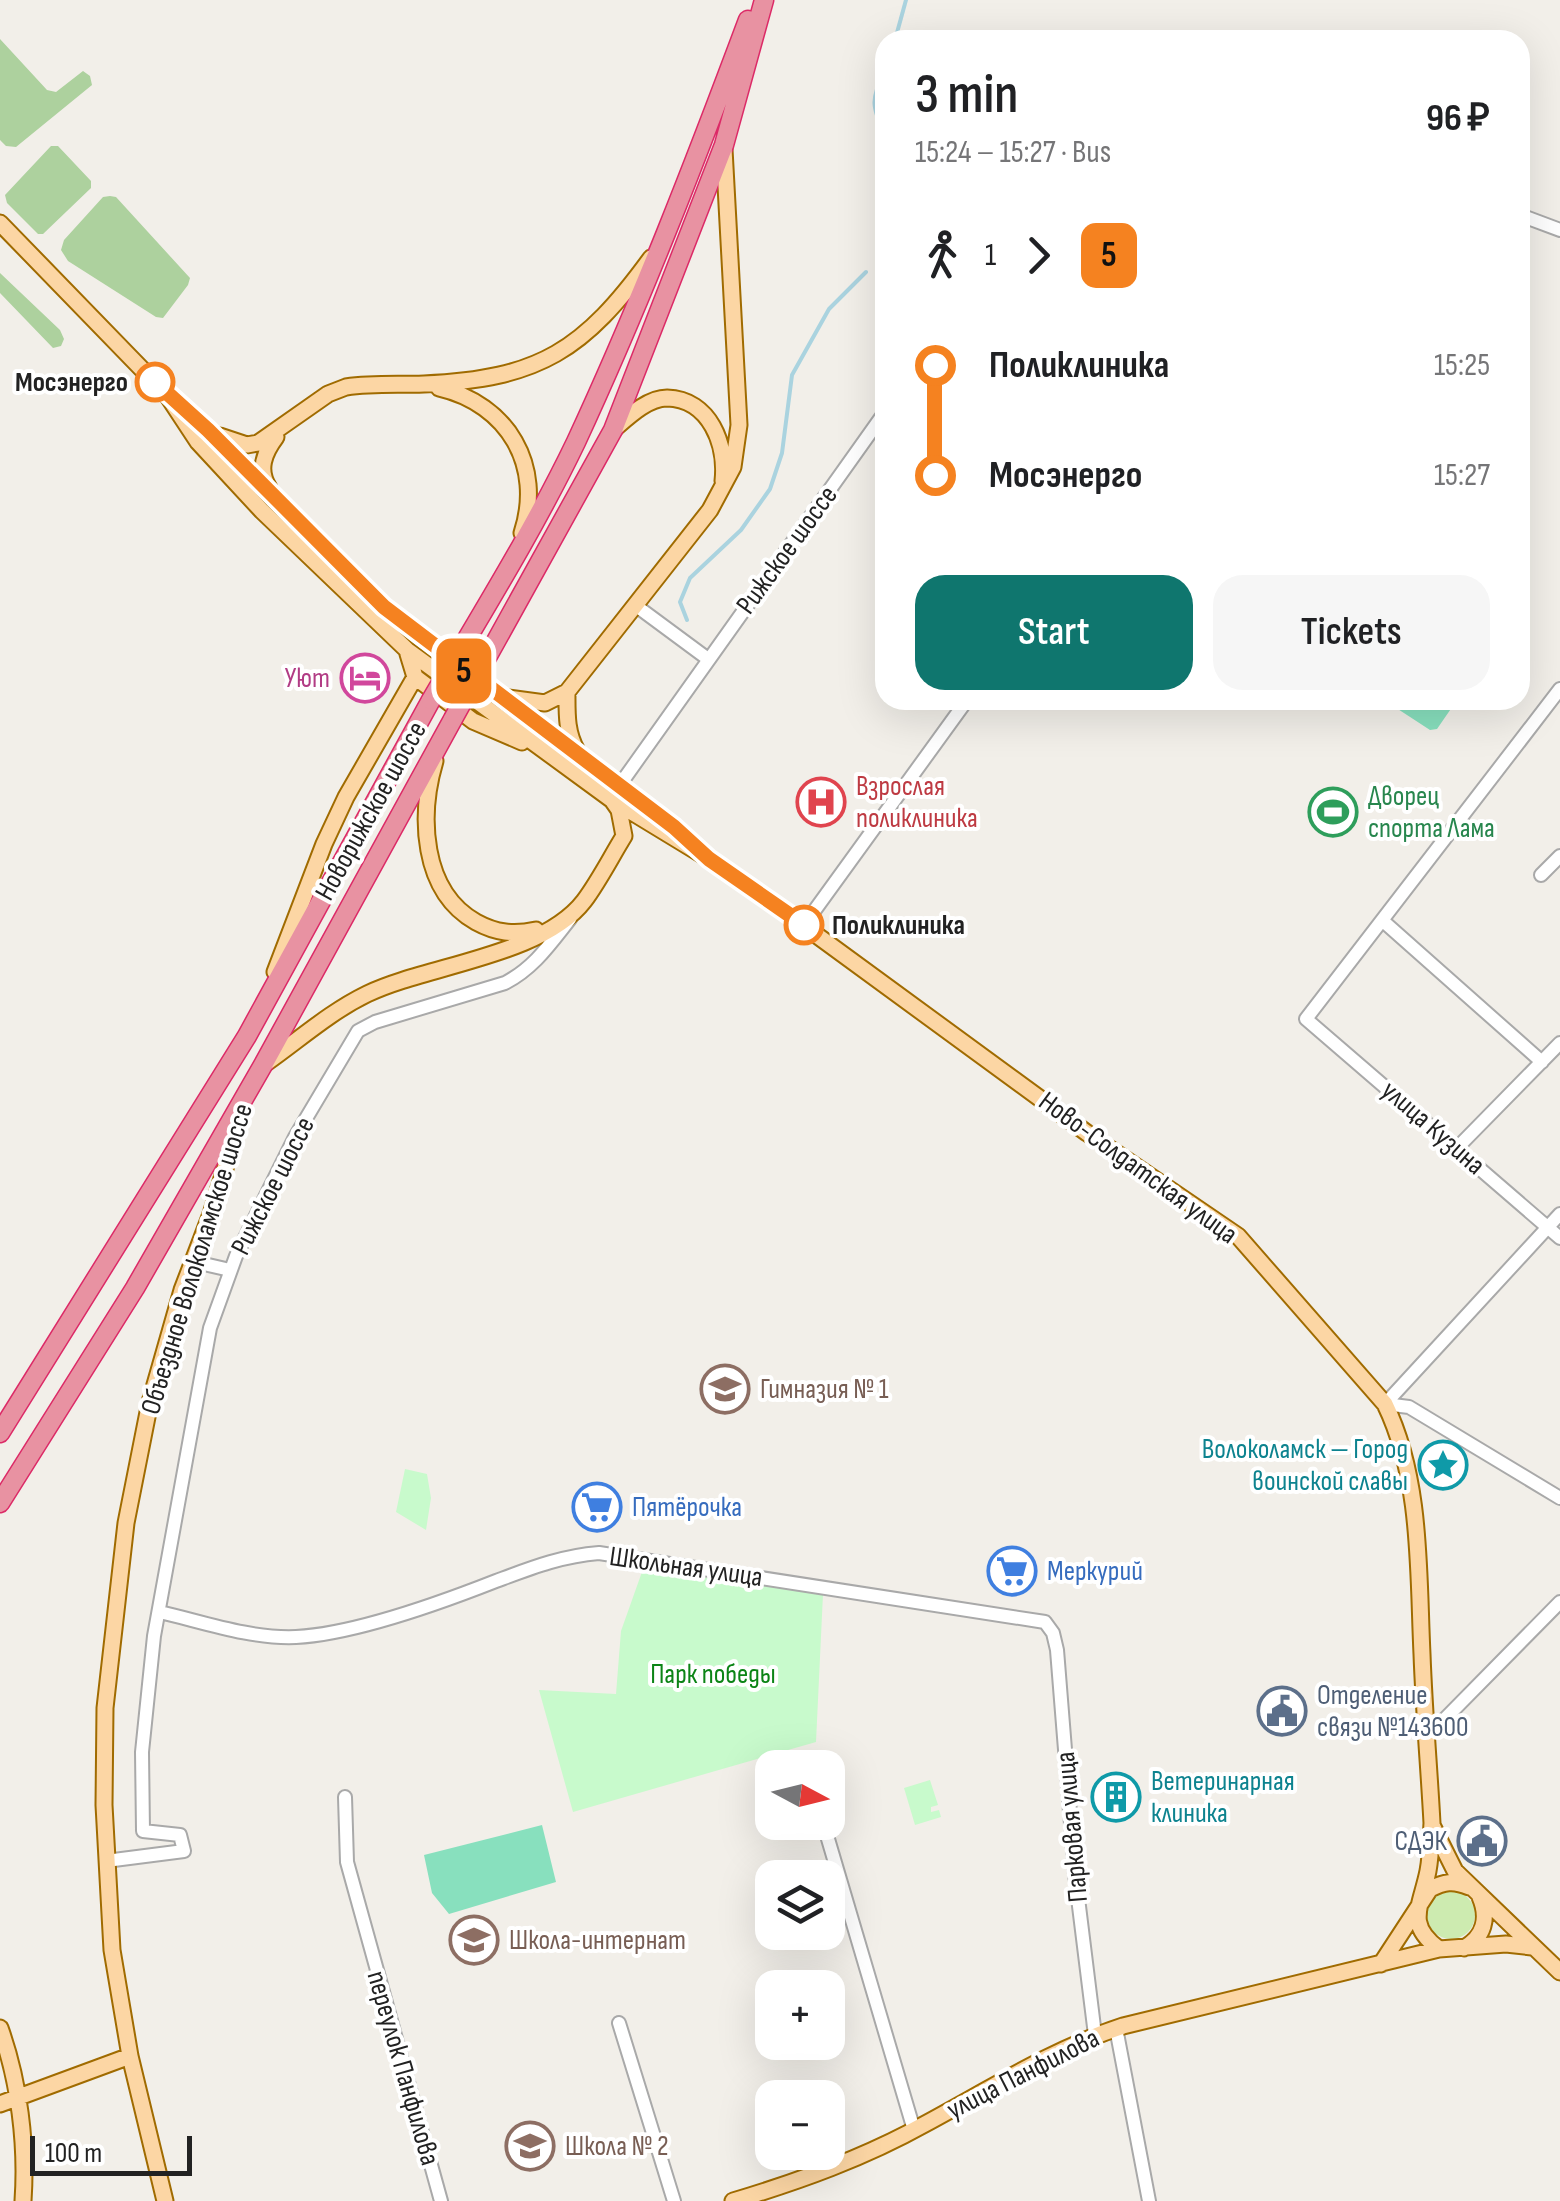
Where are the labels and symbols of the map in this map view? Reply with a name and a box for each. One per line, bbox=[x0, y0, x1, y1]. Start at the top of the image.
marker: Мосэнерго bbox=[136, 363, 174, 401]
place label: Мосэнерго bbox=[15, 366, 128, 399]
street label: Рижское шоссе bbox=[730, 480, 844, 620]
line badge: 5 bbox=[432, 638, 496, 704]
hotel icon: Уют bbox=[339, 652, 391, 704]
place label: Уют bbox=[284, 662, 330, 695]
street label: Новорижское шоссе bbox=[308, 716, 434, 906]
place label: Взрослая поликлиника bbox=[856, 770, 978, 835]
hospital icon: Взрослая поликлиника bbox=[795, 776, 847, 828]
place label: Дворец спорта Лама bbox=[1368, 780, 1495, 845]
sports icon: Дворец спорта Лама bbox=[1307, 786, 1359, 838]
marker: Поликлиника bbox=[785, 906, 823, 944]
place label: Поликлиника bbox=[832, 909, 965, 942]
street label: улица Кузина bbox=[1375, 1074, 1491, 1182]
street label: Ново-Солдатская улица bbox=[1032, 1085, 1244, 1251]
street label: Объездное Волоколамское шоссе bbox=[134, 1100, 260, 1418]
street label: Рижское шоссе bbox=[224, 1112, 322, 1260]
school or university icon: Гимназия № 1 bbox=[699, 1363, 751, 1415]
place label: Гимназия № 1 bbox=[760, 1373, 889, 1406]
place label: Волоколамск — Город воинской славы bbox=[1202, 1433, 1408, 1498]
place icon: Волоколамск — Город воинской славы bbox=[1417, 1439, 1469, 1491]
supermarket icon: Пятёрочка bbox=[571, 1481, 623, 1533]
place label: Пятёрочка bbox=[632, 1491, 742, 1524]
street label: Школьная улица bbox=[607, 1540, 765, 1594]
supermarket icon: Меркурий bbox=[986, 1545, 1038, 1597]
place label: Меркурий bbox=[1047, 1555, 1143, 1588]
park label: Парк победы bbox=[650, 1658, 776, 1691]
place label: Отделение связи №143600 bbox=[1317, 1679, 1469, 1744]
public building icon: Отделение связи №143600 bbox=[1256, 1685, 1308, 1737]
north arrow bbox=[755, 1750, 845, 1840]
street label: Парковая улица bbox=[1049, 1750, 1095, 1904]
place label: Ветеринарная клиника bbox=[1151, 1765, 1295, 1830]
building icon: Ветеринарная клиника bbox=[1090, 1771, 1142, 1823]
public building icon: СДЭК bbox=[1456, 1815, 1508, 1867]
place label: СДЭК bbox=[1394, 1825, 1447, 1858]
school or university icon: Школа-интернат bbox=[448, 1914, 500, 1966]
place label: Школа-интернат bbox=[509, 1924, 686, 1957]
street label: переулок Панфилова bbox=[359, 1967, 447, 2169]
street label: улица Панфилова bbox=[941, 2021, 1105, 2127]
school or university icon: Школа № 2 bbox=[504, 2120, 556, 2172]
place label: Школа № 2 bbox=[565, 2130, 669, 2163]
scale bar bbox=[30, 2131, 192, 2176]

